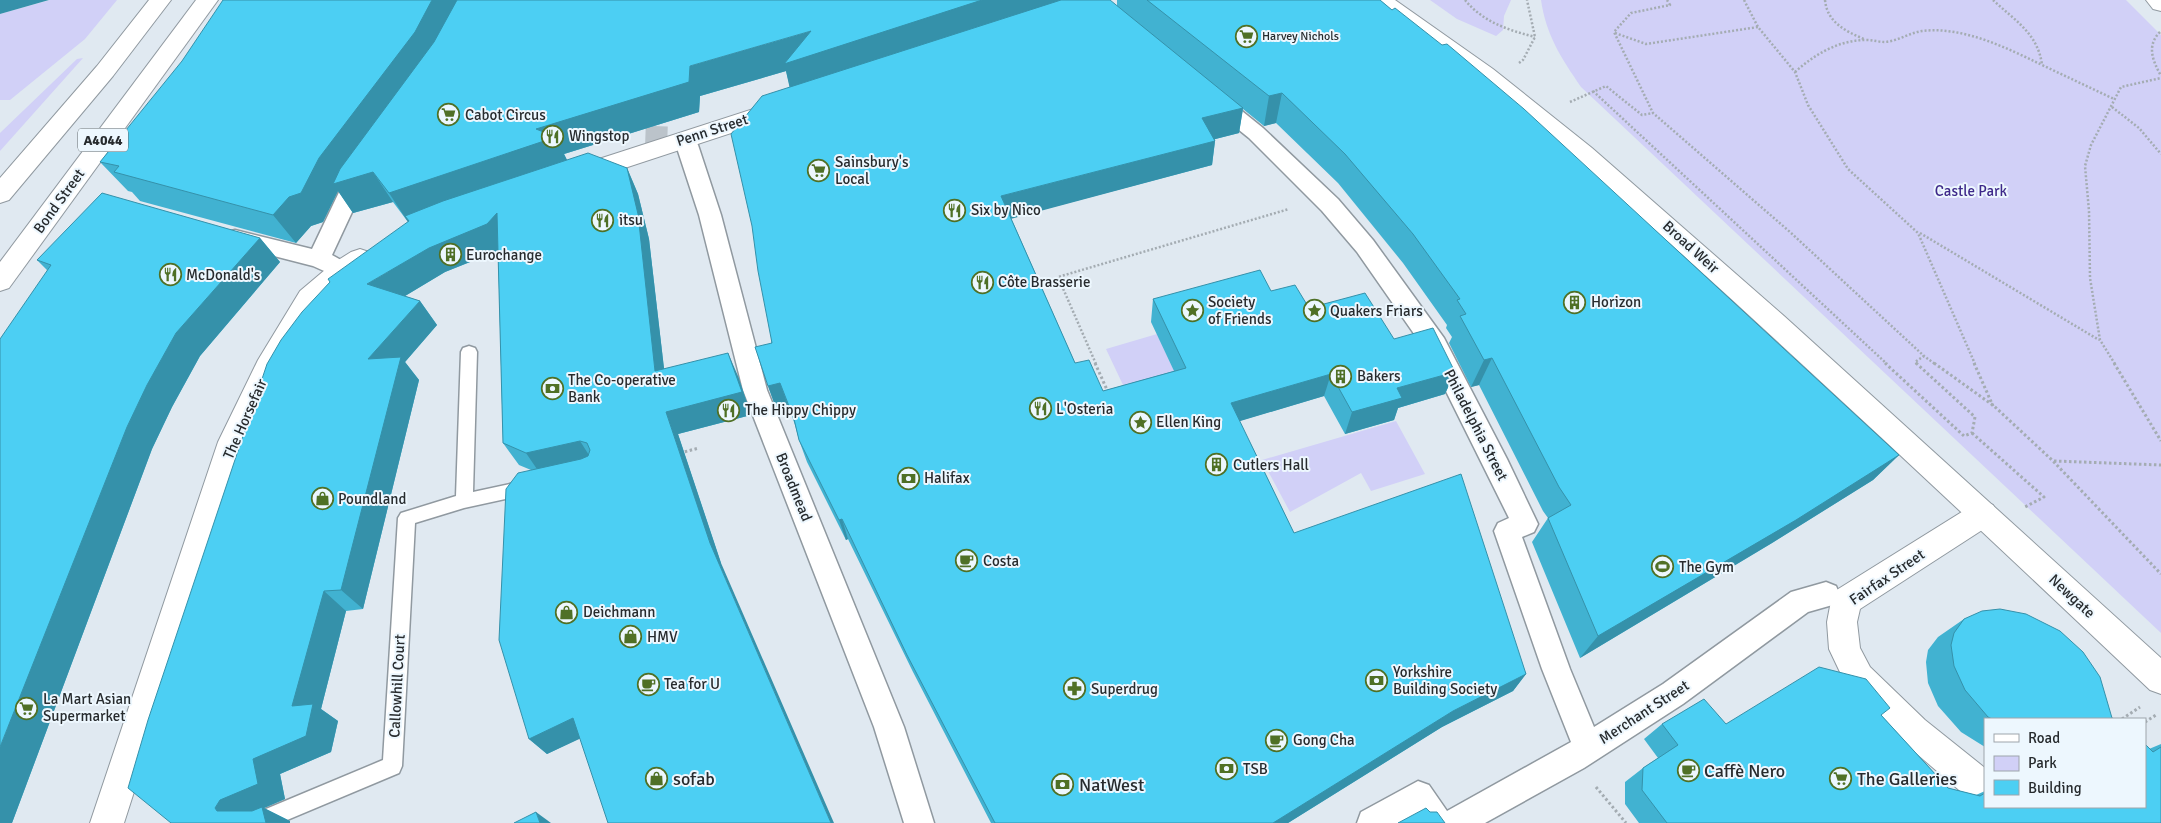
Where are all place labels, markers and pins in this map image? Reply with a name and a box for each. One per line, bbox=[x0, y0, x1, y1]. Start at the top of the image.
supermarket icon: Harvey Nichols bbox=[1234, 24, 1258, 48]
place label: Harvey Nichols bbox=[1262, 29, 1339, 44]
supermarket icon: Cabot Circus bbox=[437, 103, 461, 127]
place label: Cabot Circus bbox=[465, 106, 546, 124]
restaurant icon: Wingstop bbox=[541, 124, 565, 148]
place label: Wingstop bbox=[569, 127, 629, 145]
place label: Sainsbury's Local bbox=[835, 153, 909, 188]
supermarket icon: Sainsbury's Local bbox=[807, 159, 831, 183]
restaurant icon: Six by Nico bbox=[943, 198, 967, 222]
place label: Six by Nico bbox=[971, 201, 1041, 219]
restaurant icon: itsu bbox=[591, 208, 615, 232]
place label: itsu bbox=[619, 211, 643, 229]
building icon: Eurochange bbox=[438, 243, 462, 267]
place label: Eurochange bbox=[466, 246, 542, 264]
restaurant icon: McDonald's bbox=[158, 263, 182, 287]
place label: McDonald's bbox=[186, 266, 261, 284]
restaurant icon: Côte Brasserie bbox=[970, 270, 994, 294]
place label: Côte Brasserie bbox=[998, 273, 1090, 291]
building icon: Horizon bbox=[1563, 290, 1587, 314]
place label: Society of Friends bbox=[1208, 293, 1272, 328]
place label: Horizon bbox=[1591, 293, 1641, 311]
place icon: Society of Friends bbox=[1180, 299, 1204, 323]
place icon: Quakers Friars bbox=[1302, 299, 1326, 323]
place label: Quakers Friars bbox=[1330, 302, 1423, 320]
building icon: Bakers bbox=[1329, 364, 1353, 388]
place label: Bakers bbox=[1357, 367, 1401, 385]
place label: The Co-operative Bank bbox=[568, 371, 676, 406]
bank icon: The Co-operative Bank bbox=[540, 377, 564, 401]
restaurant icon: L'Osteria bbox=[1028, 397, 1052, 421]
restaurant icon: The Hippy Chippy bbox=[717, 398, 741, 422]
place label: L'Osteria bbox=[1056, 400, 1113, 418]
place label: The Hippy Chippy bbox=[745, 401, 856, 419]
place icon: Ellen King bbox=[1128, 410, 1152, 434]
place label: Ellen King bbox=[1156, 413, 1221, 431]
building icon: Cutlers Hall bbox=[1205, 453, 1229, 477]
place label: Cutlers Hall bbox=[1233, 456, 1309, 474]
bank icon: Halifax bbox=[896, 466, 920, 490]
place label: Halifax bbox=[924, 469, 970, 487]
shop icon: Poundland bbox=[310, 487, 334, 511]
place label: Poundland bbox=[338, 490, 406, 508]
cafe icon: Costa bbox=[955, 549, 979, 573]
place label: Costa bbox=[983, 552, 1019, 570]
sports icon: The Gym bbox=[1651, 555, 1675, 579]
place label: The Gym bbox=[1679, 558, 1734, 576]
shop icon: Deichmann bbox=[555, 600, 579, 624]
place label: Deichmann bbox=[583, 603, 655, 621]
shop icon: HMV bbox=[619, 625, 643, 649]
place label: HMV bbox=[647, 628, 678, 646]
place label: Yorkshire Building Society bbox=[1393, 663, 1497, 698]
bank icon: Yorkshire Building Society bbox=[1365, 669, 1389, 693]
cafe icon: Tea for U bbox=[636, 672, 660, 696]
place label: Tea for U bbox=[664, 675, 720, 693]
pharmacy icon: Superdrug bbox=[1063, 677, 1087, 701]
place label: Superdrug bbox=[1091, 680, 1158, 698]
place label: La Mart Asian Supermarket bbox=[43, 690, 131, 725]
supermarket icon: La Mart Asian Supermarket bbox=[15, 696, 39, 720]
cafe icon: Gong Cha bbox=[1265, 728, 1289, 752]
place label: Gong Cha bbox=[1293, 731, 1355, 749]
bank icon: TSB bbox=[1215, 757, 1239, 781]
cafe icon: Caffè Nero bbox=[1676, 759, 1700, 783]
place label: TSB bbox=[1243, 760, 1268, 778]
place label: Caffè Nero bbox=[1704, 760, 1785, 782]
shop icon: sofab bbox=[645, 767, 669, 791]
supermarket icon: The Galleries bbox=[1829, 767, 1853, 791]
place label: sofab bbox=[673, 768, 715, 790]
place label: The Galleries bbox=[1857, 768, 1957, 790]
bank icon: NatWest bbox=[1051, 773, 1075, 797]
place label: NatWest bbox=[1079, 774, 1144, 796]

